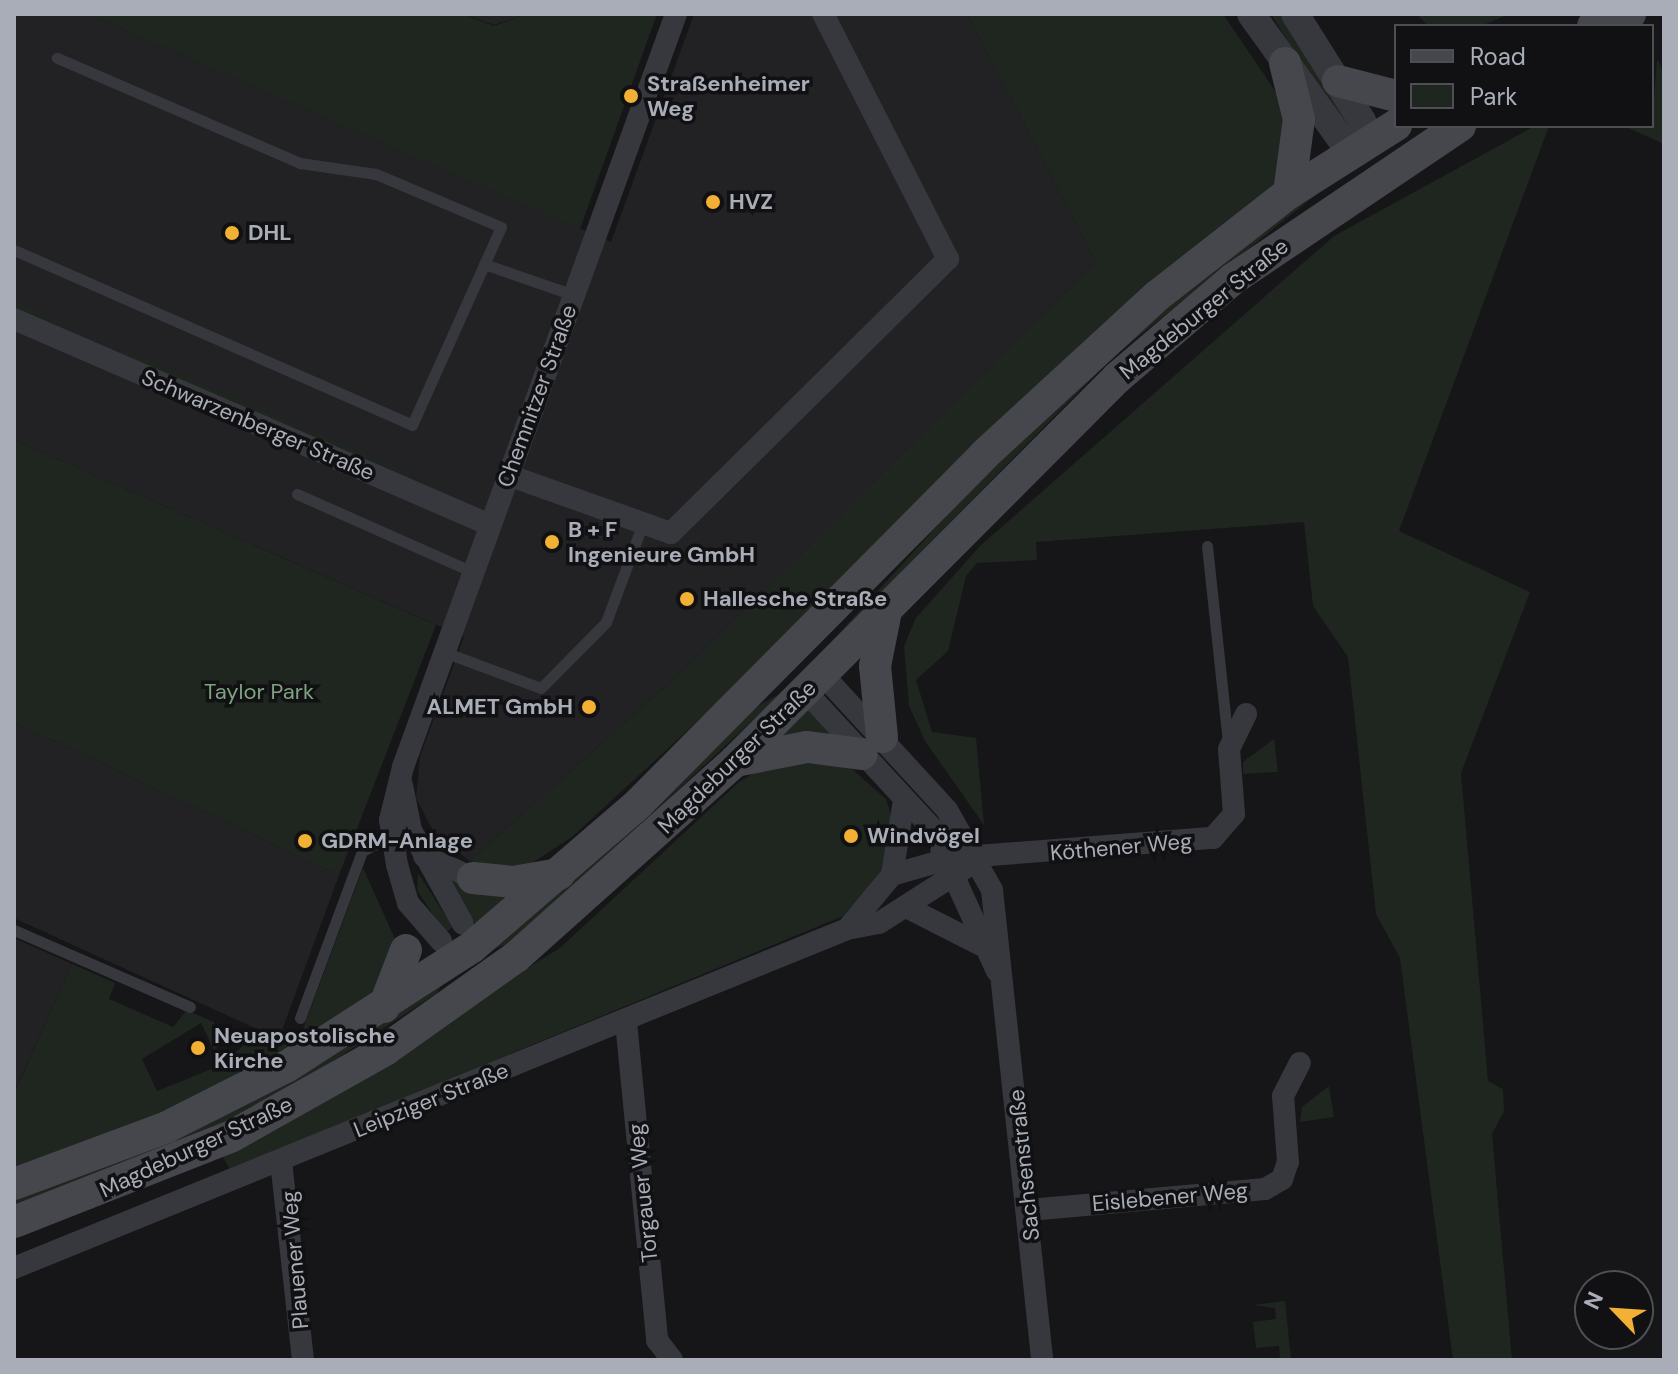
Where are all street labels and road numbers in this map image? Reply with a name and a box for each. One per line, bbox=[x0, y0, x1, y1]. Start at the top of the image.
street label: Magdeburger Straße bbox=[1114, 233, 1294, 385]
street label: Chemnitzer Straße bbox=[492, 301, 582, 491]
street label: Schwarzenberger Straße bbox=[138, 364, 378, 486]
street label: Magdeburger Straße bbox=[653, 675, 821, 839]
street label: Köthener Weg bbox=[1049, 828, 1193, 866]
street label: Leipziger Straße bbox=[350, 1057, 512, 1143]
street label: Sachsenstraße bbox=[1003, 1088, 1045, 1242]
street label: Magdeburger Straße bbox=[96, 1091, 296, 1203]
street label: Torgauer Weg bbox=[623, 1122, 663, 1264]
street label: Eislebener Weg bbox=[1091, 1177, 1249, 1217]
street label: Plauener Weg bbox=[276, 1190, 314, 1330]

